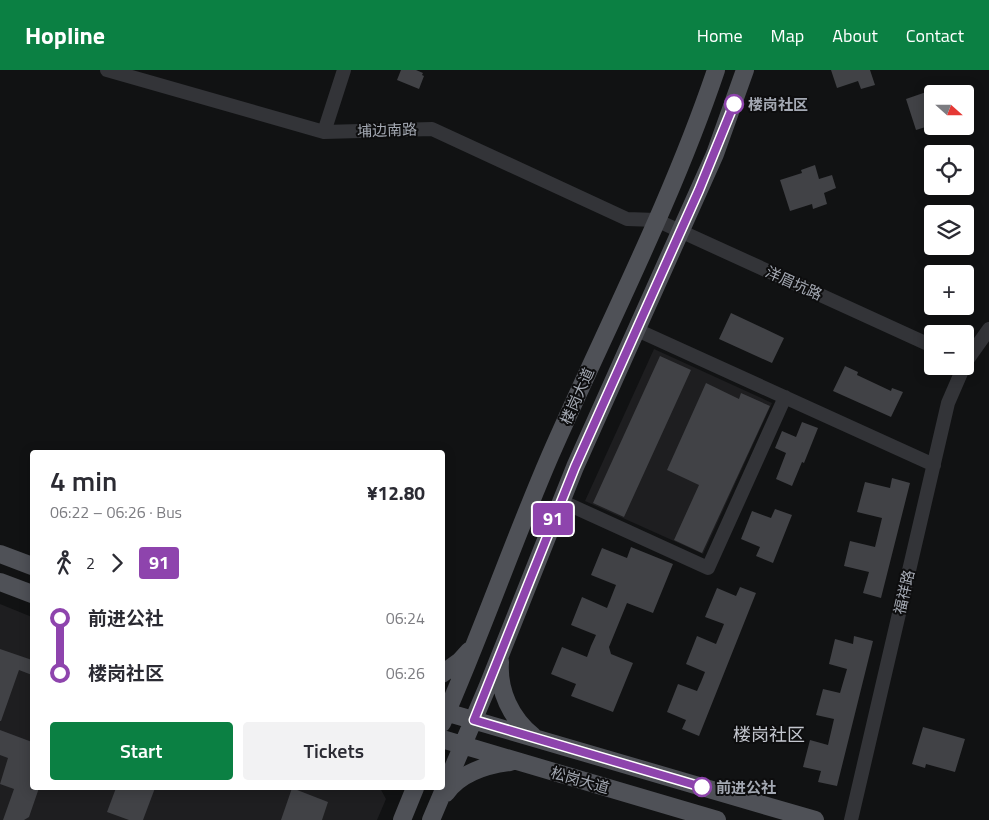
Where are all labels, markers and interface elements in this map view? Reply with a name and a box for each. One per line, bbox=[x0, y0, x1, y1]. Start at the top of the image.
text: Hopline bbox=[25, 17, 105, 53]
text: Home bbox=[697, 22, 743, 49]
text: Map bbox=[771, 22, 804, 49]
text: About bbox=[832, 22, 878, 49]
text: Contact bbox=[906, 22, 964, 49]
north arrow bbox=[924, 85, 974, 135]
map controls bbox=[924, 85, 974, 375]
place label: 楼岗社区 bbox=[748, 93, 808, 116]
marker: 楼岗社区 bbox=[724, 94, 744, 114]
street label: 埔边南路 bbox=[357, 117, 417, 143]
button: locate bbox=[924, 145, 974, 195]
button: layers bbox=[924, 205, 974, 255]
street label: 洋眉坑路 bbox=[762, 260, 826, 306]
button: + bbox=[924, 265, 974, 315]
button: − bbox=[924, 325, 974, 375]
street label: 楼岗大道 bbox=[554, 364, 600, 428]
text: 4 min bbox=[50, 459, 117, 502]
text: ¥12.80 bbox=[367, 478, 425, 507]
text: 06:22 – 06:26 · Bus bbox=[50, 500, 182, 524]
line badge: 91 bbox=[530, 503, 576, 535]
text: 91 bbox=[543, 505, 563, 532]
icon: walk bbox=[50, 549, 78, 577]
icon: forward bbox=[103, 549, 131, 577]
text: 91 bbox=[149, 549, 169, 576]
text: 2 bbox=[86, 551, 95, 575]
street label: 福祥路 bbox=[888, 567, 920, 617]
text: 前进公社 bbox=[88, 603, 164, 632]
text: 06:24 bbox=[386, 606, 425, 630]
text: 楼岗社区 bbox=[88, 658, 164, 687]
text: 06:26 bbox=[386, 661, 425, 685]
district label: 楼岗社区 bbox=[733, 721, 805, 748]
button: Start bbox=[50, 722, 233, 780]
button: Tickets bbox=[243, 722, 425, 780]
street label: 松岗大道 bbox=[548, 761, 612, 799]
place label: 前进公社 bbox=[716, 776, 776, 799]
marker: 前进公社 bbox=[692, 777, 712, 797]

